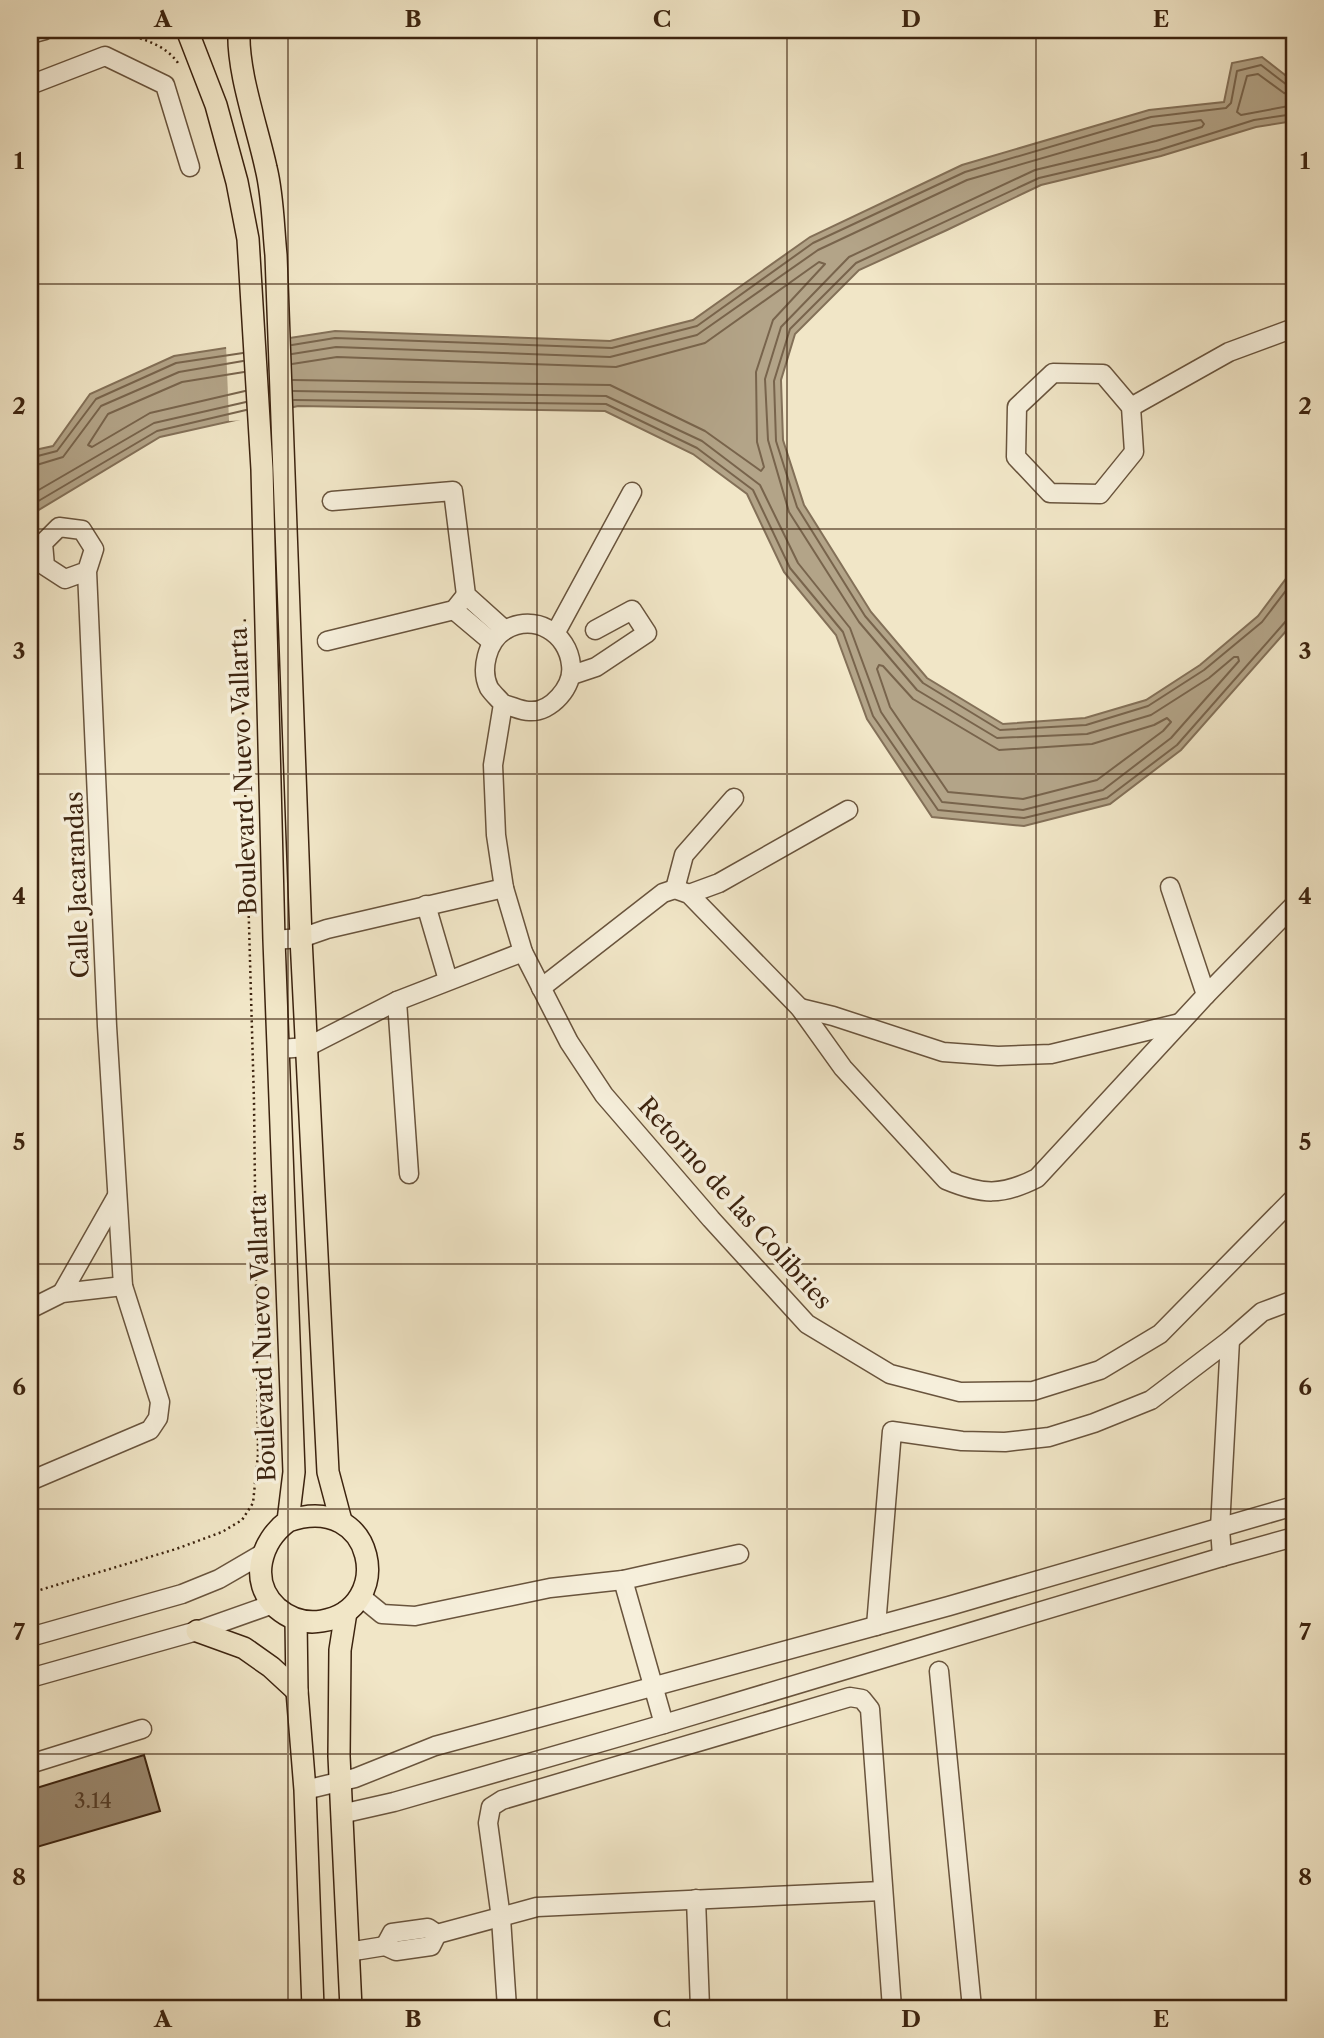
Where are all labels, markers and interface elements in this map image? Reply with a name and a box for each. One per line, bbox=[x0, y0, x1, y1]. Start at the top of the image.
text: A bbox=[153, 5, 173, 33]
text: B bbox=[404, 5, 422, 33]
text: C bbox=[653, 5, 671, 33]
text: D bbox=[901, 5, 921, 33]
text: E bbox=[1153, 5, 1169, 33]
text: 1 bbox=[14, 147, 25, 175]
text: 1 bbox=[1300, 147, 1311, 175]
text: 2 bbox=[12, 392, 26, 420]
text: 2 bbox=[1298, 392, 1312, 420]
street label: Boulevard Nuevo Vallarta bbox=[223, 626, 263, 915]
text: 3 bbox=[13, 637, 26, 665]
text: 3 bbox=[1299, 637, 1312, 665]
street label: Calle Jacarandas bbox=[59, 791, 95, 979]
text: 4 bbox=[12, 882, 26, 910]
text: 4 bbox=[1298, 882, 1312, 910]
street label: Retorno de las Colibries bbox=[632, 1091, 838, 1315]
text: 5 bbox=[13, 1128, 25, 1156]
text: 5 bbox=[1299, 1128, 1311, 1156]
street label: Boulevard Nuevo Vallarta bbox=[242, 1193, 282, 1482]
text: 6 bbox=[12, 1373, 26, 1401]
text: 6 bbox=[1298, 1373, 1312, 1401]
text: 7 bbox=[13, 1618, 25, 1646]
text: 7 bbox=[1299, 1618, 1311, 1646]
house number: 3.14 bbox=[74, 1788, 112, 1813]
text: 8 bbox=[12, 1863, 26, 1891]
text: 8 bbox=[1298, 1863, 1312, 1891]
text: A bbox=[153, 2005, 173, 2033]
text: B bbox=[404, 2005, 422, 2033]
text: C bbox=[653, 2005, 671, 2033]
text: D bbox=[901, 2005, 921, 2033]
text: E bbox=[1153, 2005, 1169, 2033]

